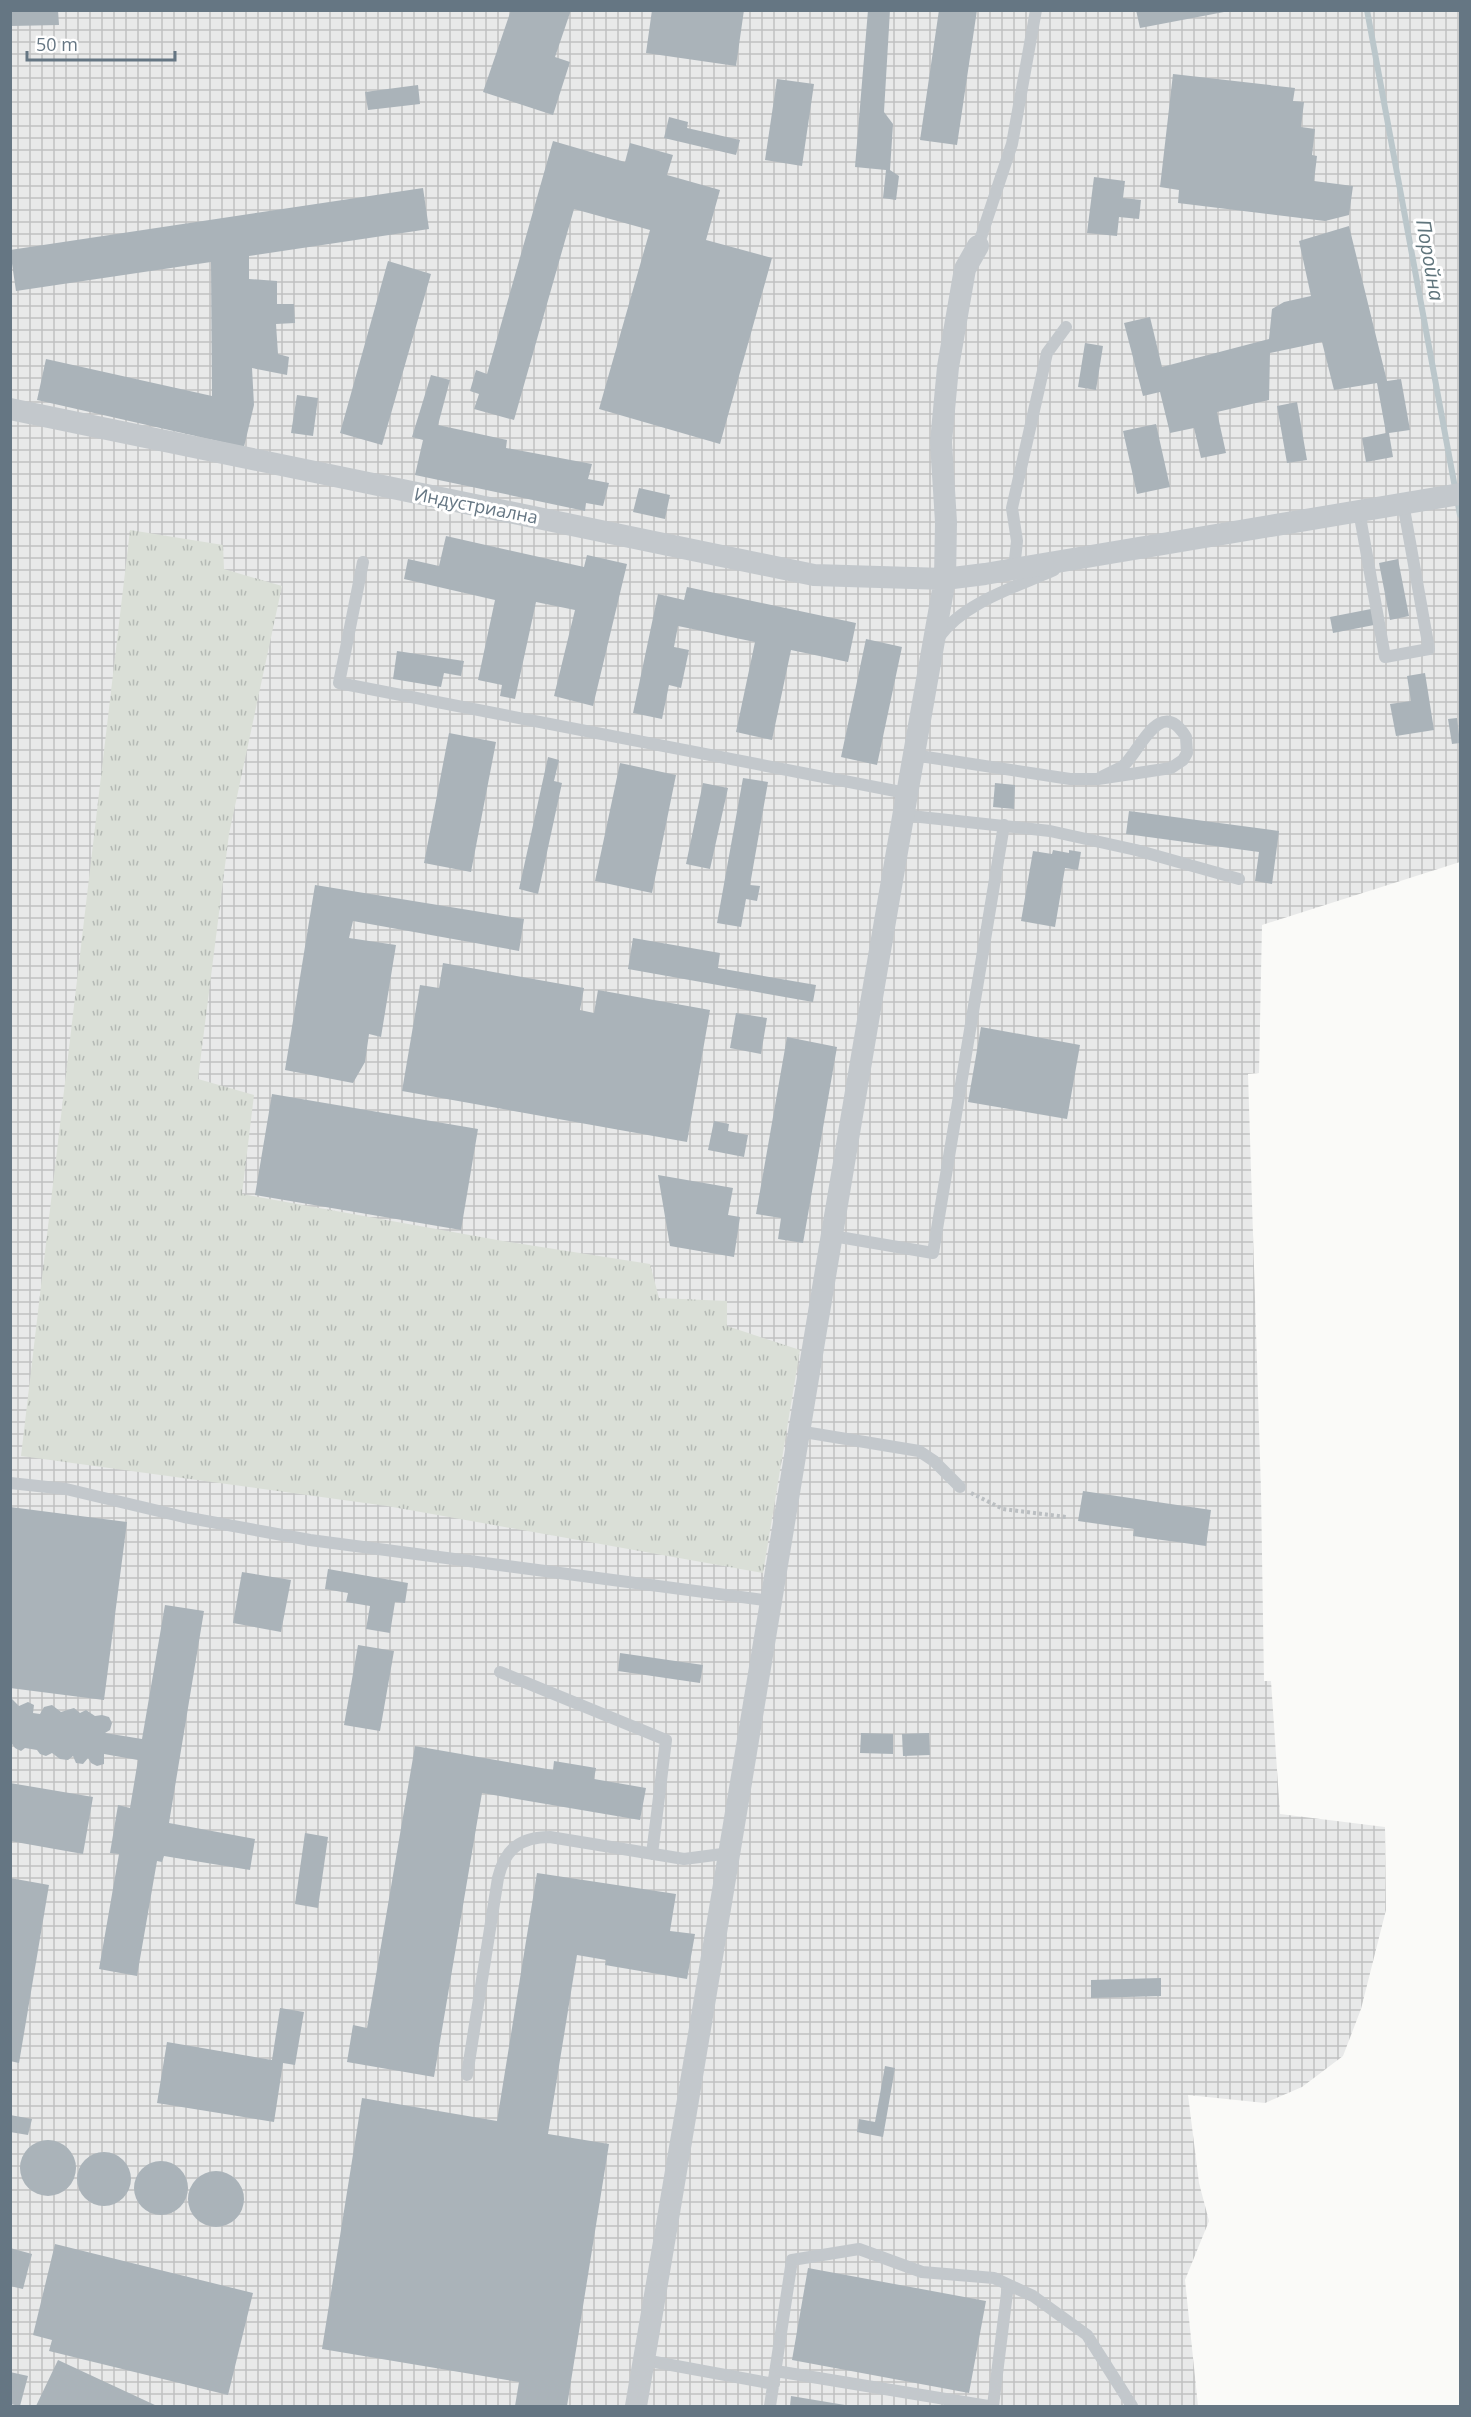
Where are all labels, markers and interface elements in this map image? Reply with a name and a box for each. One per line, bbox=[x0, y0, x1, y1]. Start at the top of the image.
scale bar bbox=[27, 24, 176, 62]
text: 50 m bbox=[36, 32, 78, 56]
water label: Поройна bbox=[1410, 217, 1451, 303]
street label: Индустриална bbox=[412, 481, 540, 529]

